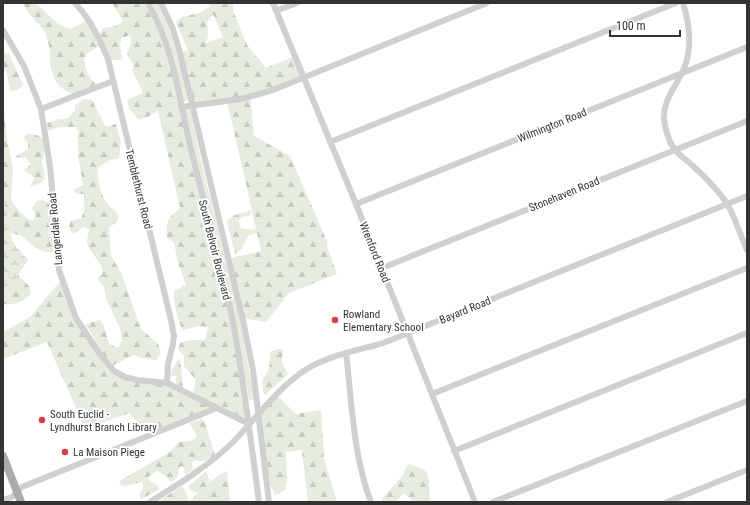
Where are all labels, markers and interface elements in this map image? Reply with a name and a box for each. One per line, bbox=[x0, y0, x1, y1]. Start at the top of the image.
scale bar bbox=[610, 12, 680, 38]
text: 100 m bbox=[616, 19, 646, 33]
street label: Wilmington Road bbox=[516, 106, 589, 145]
street label: Temblethurst Road bbox=[122, 148, 155, 230]
street label: Stonehaven Road bbox=[527, 174, 601, 215]
street label: Langerdale Road bbox=[46, 192, 65, 266]
street label: South Belvoir Boulevard bbox=[196, 199, 233, 302]
street label: Wrenford Road bbox=[356, 220, 393, 284]
street label: Bayard Road bbox=[438, 294, 493, 327]
place label: Rowland Elementary School bbox=[343, 308, 424, 334]
marker: Rowland Elementary School bbox=[330, 315, 340, 325]
place label: South Euclid - Lyndhurst Branch Library bbox=[50, 408, 157, 434]
marker: South Euclid - Lyndhurst Branch Library bbox=[37, 415, 47, 425]
place label: La Maison Piege bbox=[73, 446, 145, 459]
marker: La Maison Piege bbox=[60, 447, 70, 457]

